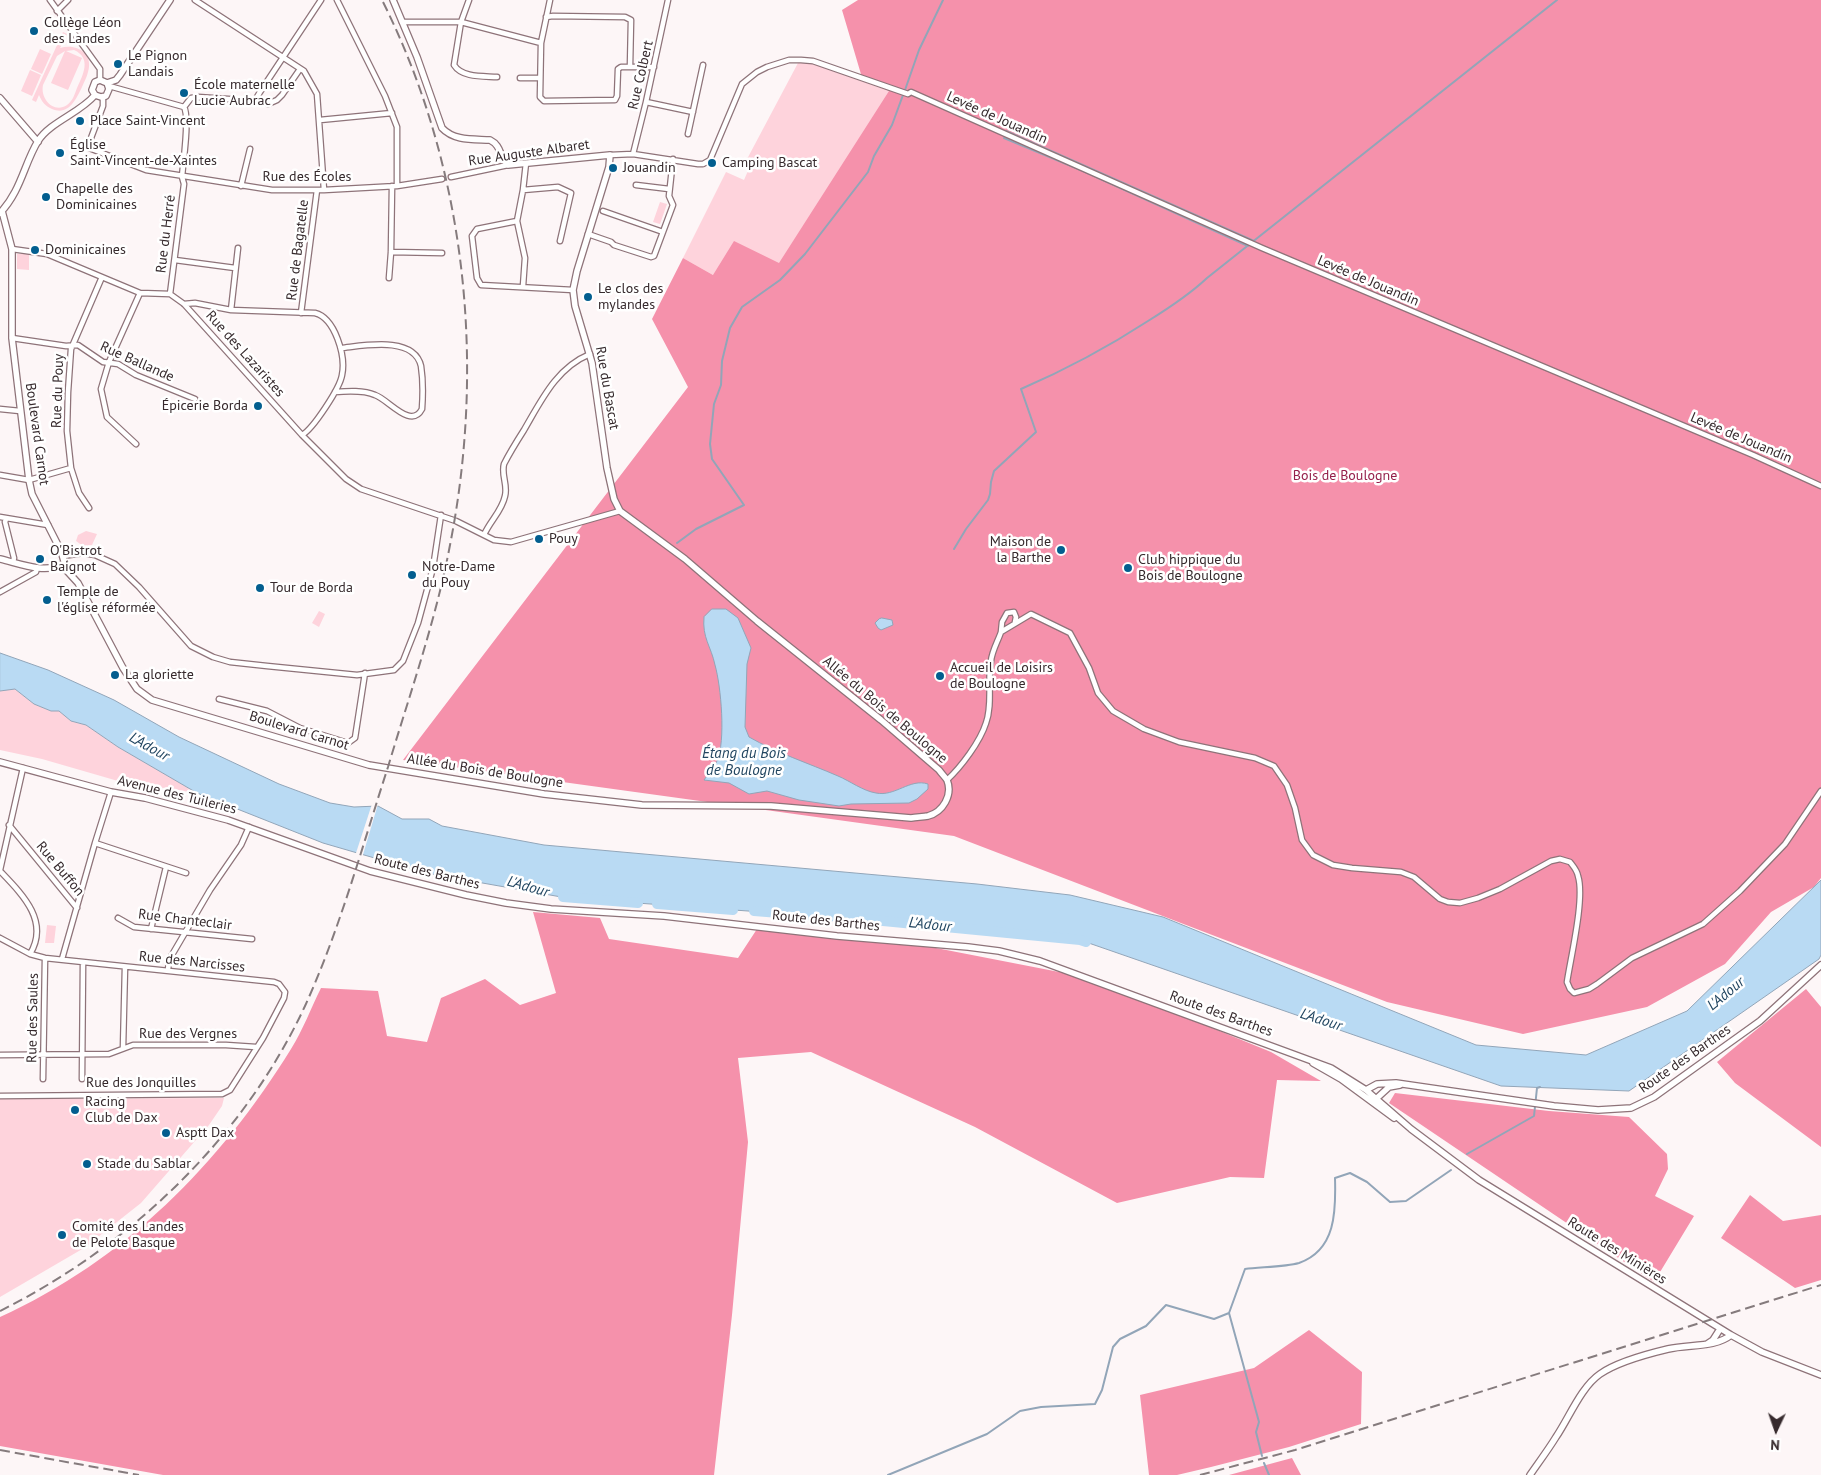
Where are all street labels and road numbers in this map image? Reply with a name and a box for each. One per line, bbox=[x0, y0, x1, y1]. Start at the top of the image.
street label: Rue Colbert bbox=[625, 39, 657, 111]
street label: Levée de Jouandin bbox=[944, 88, 1050, 148]
street label: Rue Auguste Albaret bbox=[467, 136, 591, 170]
street label: Rue des Écoles bbox=[263, 169, 351, 185]
street label: Rue du Herré bbox=[153, 194, 179, 274]
street label: Rue de Bagatelle bbox=[283, 199, 313, 301]
street label: Levée de Jouandin bbox=[1315, 252, 1421, 310]
street label: Rue des Lazaristes bbox=[202, 308, 288, 400]
street label: Rue Ballande bbox=[97, 338, 177, 386]
street label: Rue du Bascat bbox=[591, 345, 623, 431]
street label: Rue du Pouy bbox=[48, 354, 68, 428]
street label: Boulevard Carnot bbox=[21, 382, 53, 486]
street label: Levée de Jouandin bbox=[1688, 409, 1794, 467]
street label: Allée du Bois de Boulogne bbox=[819, 653, 951, 767]
street label: Boulevard Carnot bbox=[247, 708, 351, 754]
street label: Allée du Bois de Boulogne bbox=[406, 750, 564, 792]
street label: Avenue des Tuileries bbox=[116, 772, 238, 818]
street label: Rue Buffon bbox=[32, 838, 88, 900]
street label: Route des Barthes bbox=[373, 851, 481, 893]
street label: Rue Chanteclair bbox=[137, 906, 233, 934]
street label: Route des Barthes bbox=[771, 907, 881, 935]
street label: Rue des Narcisses bbox=[138, 948, 246, 976]
street label: Rue des Saules bbox=[24, 973, 42, 1063]
street label: Route des Barthes bbox=[1167, 988, 1275, 1040]
street label: Route des Barthes bbox=[1636, 1021, 1734, 1097]
street label: Rue des Vergnes bbox=[139, 1026, 237, 1042]
street label: Rue des Jonquilles bbox=[86, 1075, 196, 1091]
street label: Route des Minières bbox=[1564, 1214, 1670, 1288]

